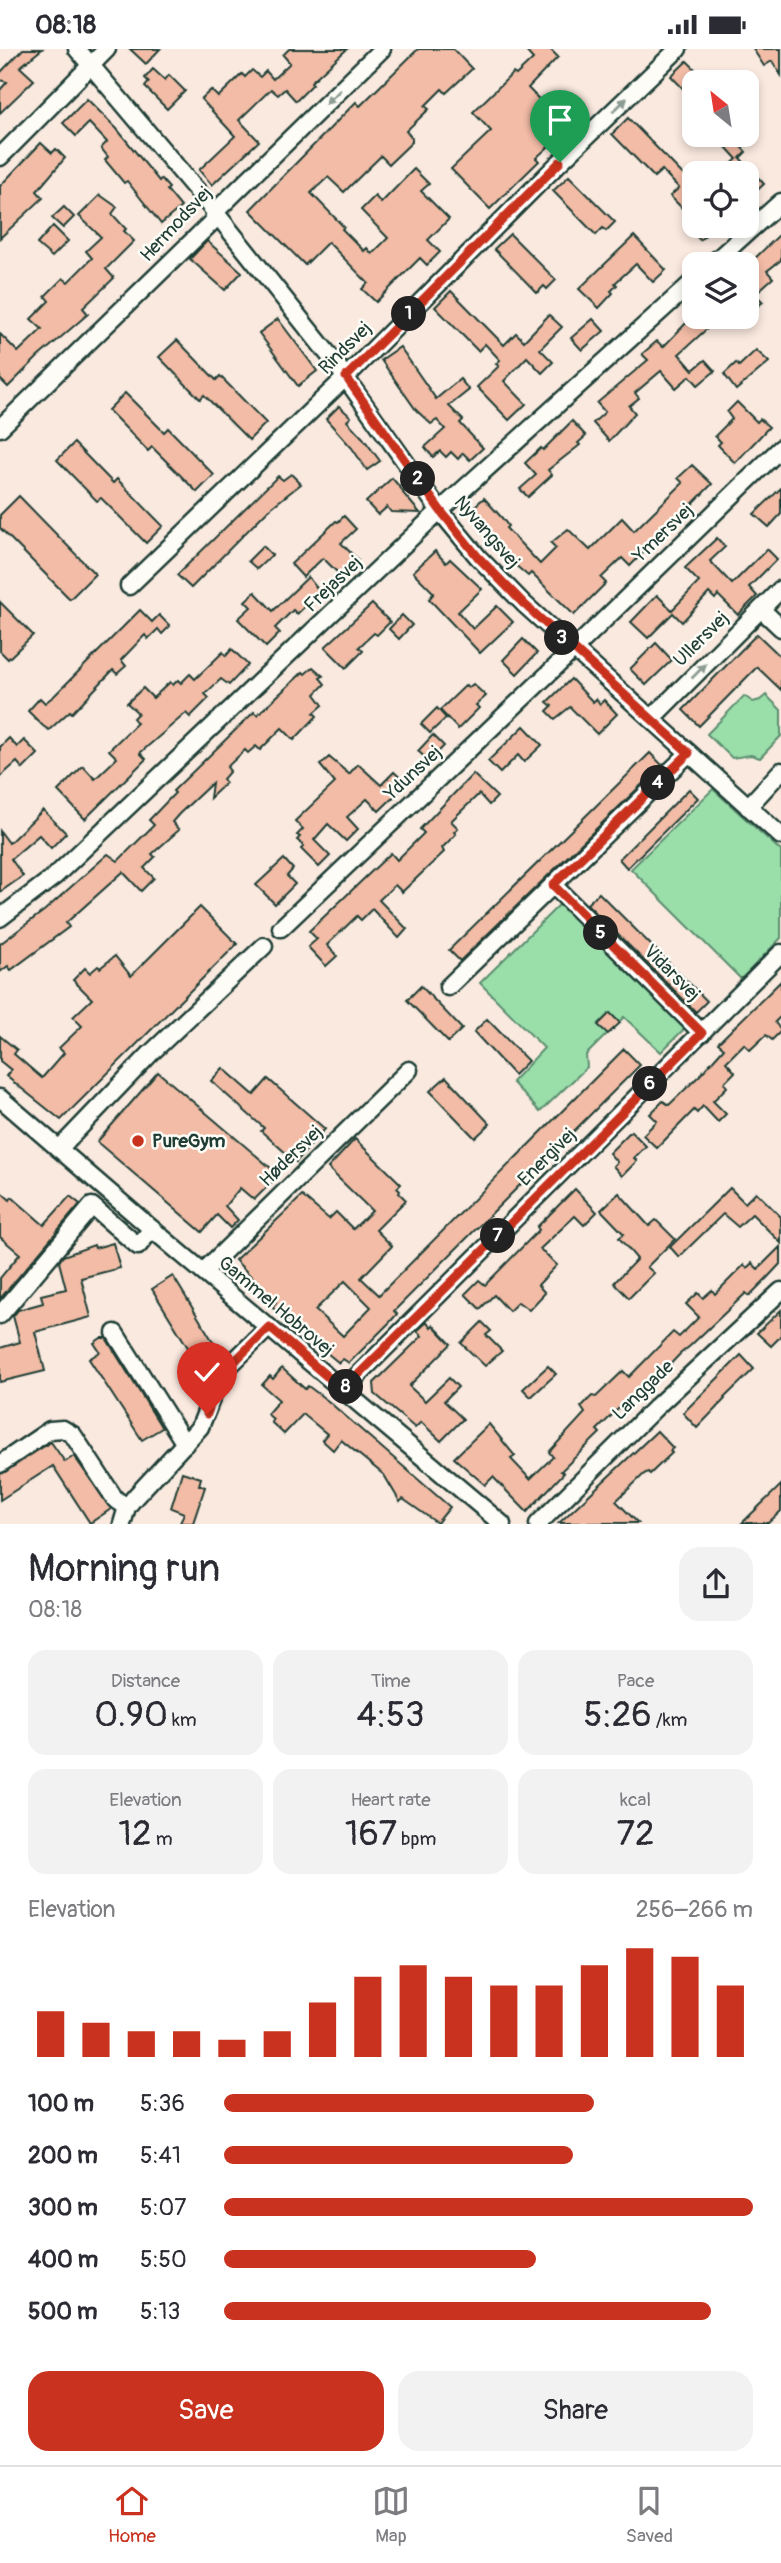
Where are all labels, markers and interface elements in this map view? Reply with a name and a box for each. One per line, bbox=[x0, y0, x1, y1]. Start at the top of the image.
text: 08:18 bbox=[35, 9, 96, 41]
north arrow bbox=[682, 70, 760, 147]
map controls bbox=[682, 70, 759, 329]
one-way arrow bbox=[325, 88, 342, 104]
pin bbox=[530, 90, 590, 162]
one-way arrow bbox=[611, 97, 628, 113]
icon: arrive bbox=[541, 101, 579, 139]
button: locate bbox=[682, 161, 759, 238]
street label: Hermodsvej bbox=[135, 181, 217, 267]
button: layers bbox=[682, 252, 759, 329]
pin: 1 bbox=[392, 296, 426, 331]
text: 1 bbox=[405, 301, 412, 325]
street label: Rindsvej bbox=[314, 317, 376, 379]
pin: 2 bbox=[400, 461, 436, 497]
text: 2 bbox=[412, 466, 423, 490]
street label: Nyvangsvej bbox=[449, 491, 525, 573]
street label: Ymersvej bbox=[627, 498, 698, 568]
street label: Frejasvej bbox=[299, 551, 367, 617]
street label: Ullersvej bbox=[668, 606, 734, 672]
pin: 3 bbox=[544, 621, 580, 655]
text: 3 bbox=[556, 625, 567, 649]
one-way arrow bbox=[691, 663, 707, 680]
street label: Ydunsvej bbox=[379, 740, 447, 806]
pin: 4 bbox=[640, 765, 676, 801]
text: 4 bbox=[652, 770, 663, 794]
pin: 5 bbox=[584, 915, 618, 951]
text: 5 bbox=[595, 920, 606, 944]
street label: Vidarsvej bbox=[639, 940, 705, 1006]
pin: 6 bbox=[632, 1067, 668, 1101]
text: 6 bbox=[644, 1071, 655, 1095]
street label: Hødersvej bbox=[254, 1120, 328, 1192]
street label: Energivej bbox=[513, 1123, 581, 1191]
place label: PureGym bbox=[152, 1129, 226, 1153]
marker: PureGym bbox=[130, 1133, 146, 1149]
pin: 7 bbox=[480, 1219, 516, 1253]
text: 7 bbox=[492, 1223, 503, 1247]
street label: Gammel Hobrovej bbox=[213, 1251, 339, 1361]
pin bbox=[177, 1342, 237, 1414]
icon: check bbox=[188, 1353, 226, 1391]
street label: Langgade bbox=[607, 1354, 679, 1425]
pin: 8 bbox=[328, 1369, 364, 1405]
text: 8 bbox=[341, 1374, 350, 1398]
text: Morning run bbox=[28, 1545, 220, 1593]
button: share bbox=[679, 1547, 753, 1621]
text: 08:18 bbox=[28, 1595, 82, 1624]
text: Distance bbox=[111, 1669, 180, 1693]
text: Time bbox=[371, 1669, 410, 1693]
text: Pace bbox=[617, 1669, 654, 1693]
text: 0.90 bbox=[94, 1693, 168, 1737]
text: 4:53 bbox=[356, 1693, 425, 1737]
text: 5:26 bbox=[583, 1693, 652, 1737]
text: km bbox=[168, 1708, 197, 1732]
text: /km bbox=[652, 1708, 688, 1732]
text: Elevation bbox=[109, 1788, 182, 1812]
text: Heart rate bbox=[350, 1788, 431, 1812]
text: kcal bbox=[620, 1788, 651, 1812]
text: 12 bbox=[118, 1812, 152, 1856]
text: 167 bbox=[345, 1812, 397, 1856]
text: 72 bbox=[616, 1812, 655, 1856]
text: m bbox=[152, 1827, 173, 1851]
text: bpm bbox=[397, 1827, 436, 1851]
text: Elevation bbox=[28, 1895, 116, 1924]
text: 256–266 m bbox=[636, 1895, 753, 1924]
text: 100 m bbox=[28, 2089, 94, 2118]
text: 5:36 bbox=[140, 2089, 185, 2118]
text: 200 m bbox=[28, 2141, 98, 2170]
text: 5:41 bbox=[140, 2141, 181, 2170]
text: 300 m bbox=[28, 2193, 98, 2222]
text: 5:07 bbox=[140, 2193, 186, 2222]
text: 400 m bbox=[28, 2245, 98, 2274]
text: 5:50 bbox=[140, 2245, 187, 2274]
text: 500 m bbox=[28, 2297, 97, 2326]
text: 5:13 bbox=[140, 2297, 180, 2326]
button: Save bbox=[28, 2371, 384, 2451]
button: Share bbox=[398, 2371, 753, 2451]
tab: Home bbox=[108, 2482, 156, 2548]
tab: Map bbox=[372, 2482, 410, 2548]
tab: Saved bbox=[626, 2482, 673, 2548]

